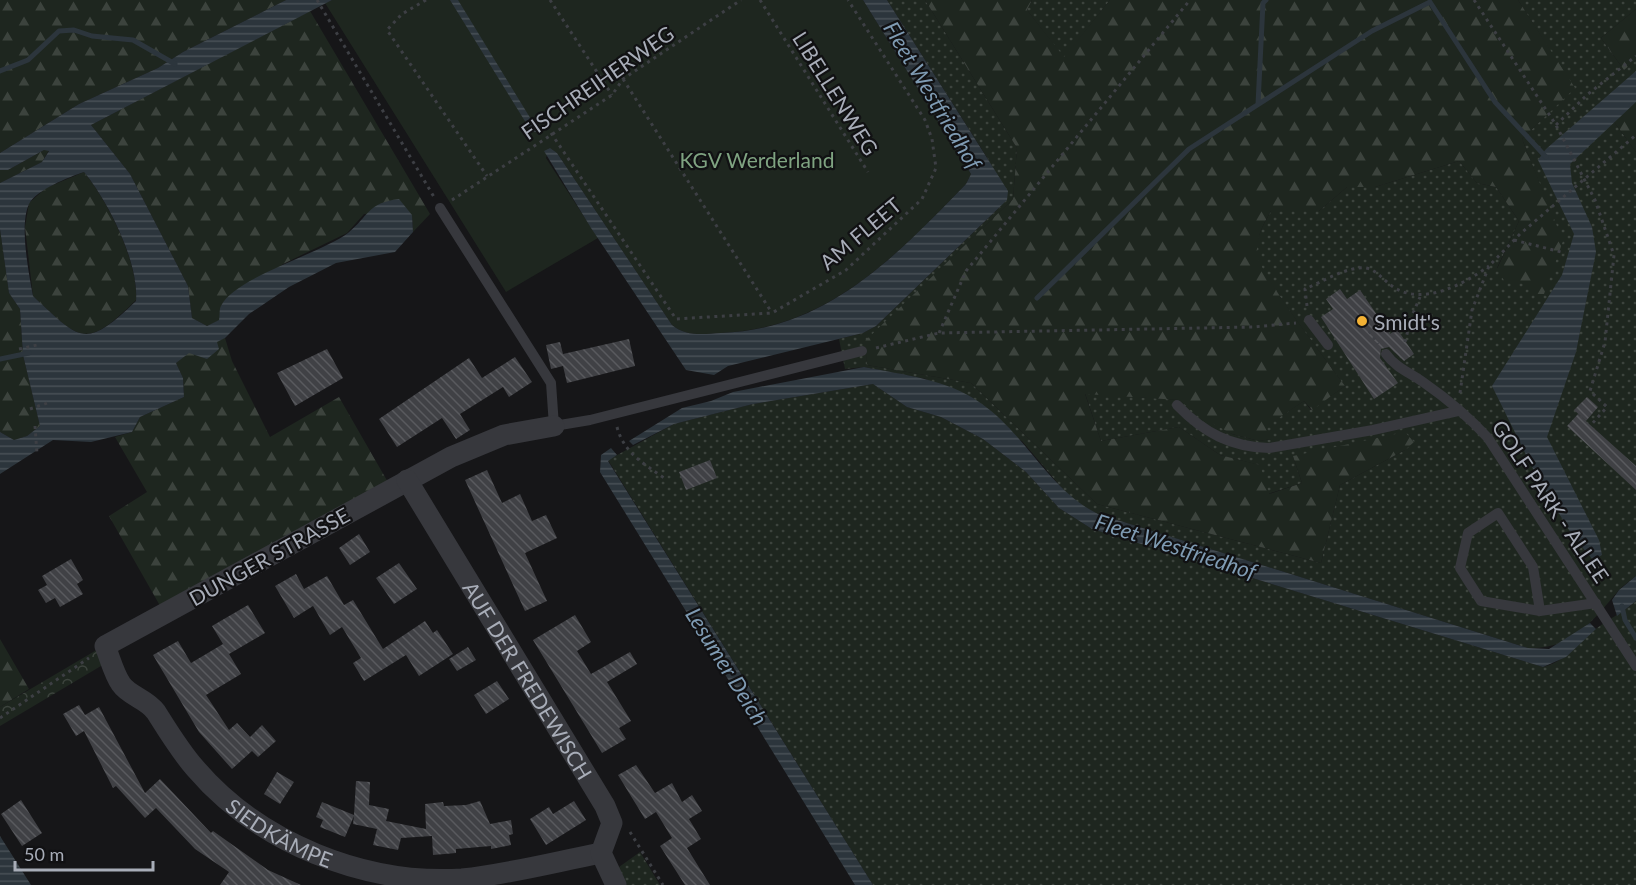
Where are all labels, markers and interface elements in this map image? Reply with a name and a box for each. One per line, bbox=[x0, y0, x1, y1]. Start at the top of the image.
water label: Fleet Westfriedhof bbox=[878, 16, 989, 176]
street label: FISCHREIHERWEG bbox=[516, 20, 678, 144]
street label: LIBELLENWEG bbox=[788, 27, 884, 159]
park label: KGV Werderland bbox=[680, 147, 834, 172]
street label: AM FLEET bbox=[814, 191, 906, 274]
place label: Smidt's bbox=[1374, 309, 1440, 334]
marker: Smidt's bbox=[1355, 314, 1369, 328]
street label: GOLF PARK - ALLEE bbox=[1487, 415, 1615, 587]
street label: DUNGER STRASSE bbox=[184, 502, 354, 610]
water label: Fleet Westfriedhof bbox=[1092, 507, 1262, 585]
street label: AUF DER FREDEWISCH bbox=[459, 576, 598, 784]
water label: Lesumer Deich bbox=[680, 602, 774, 730]
street label: SIEDKÄMPE bbox=[222, 793, 336, 872]
scale bar bbox=[15, 834, 153, 872]
text: 50 m bbox=[24, 843, 64, 865]

